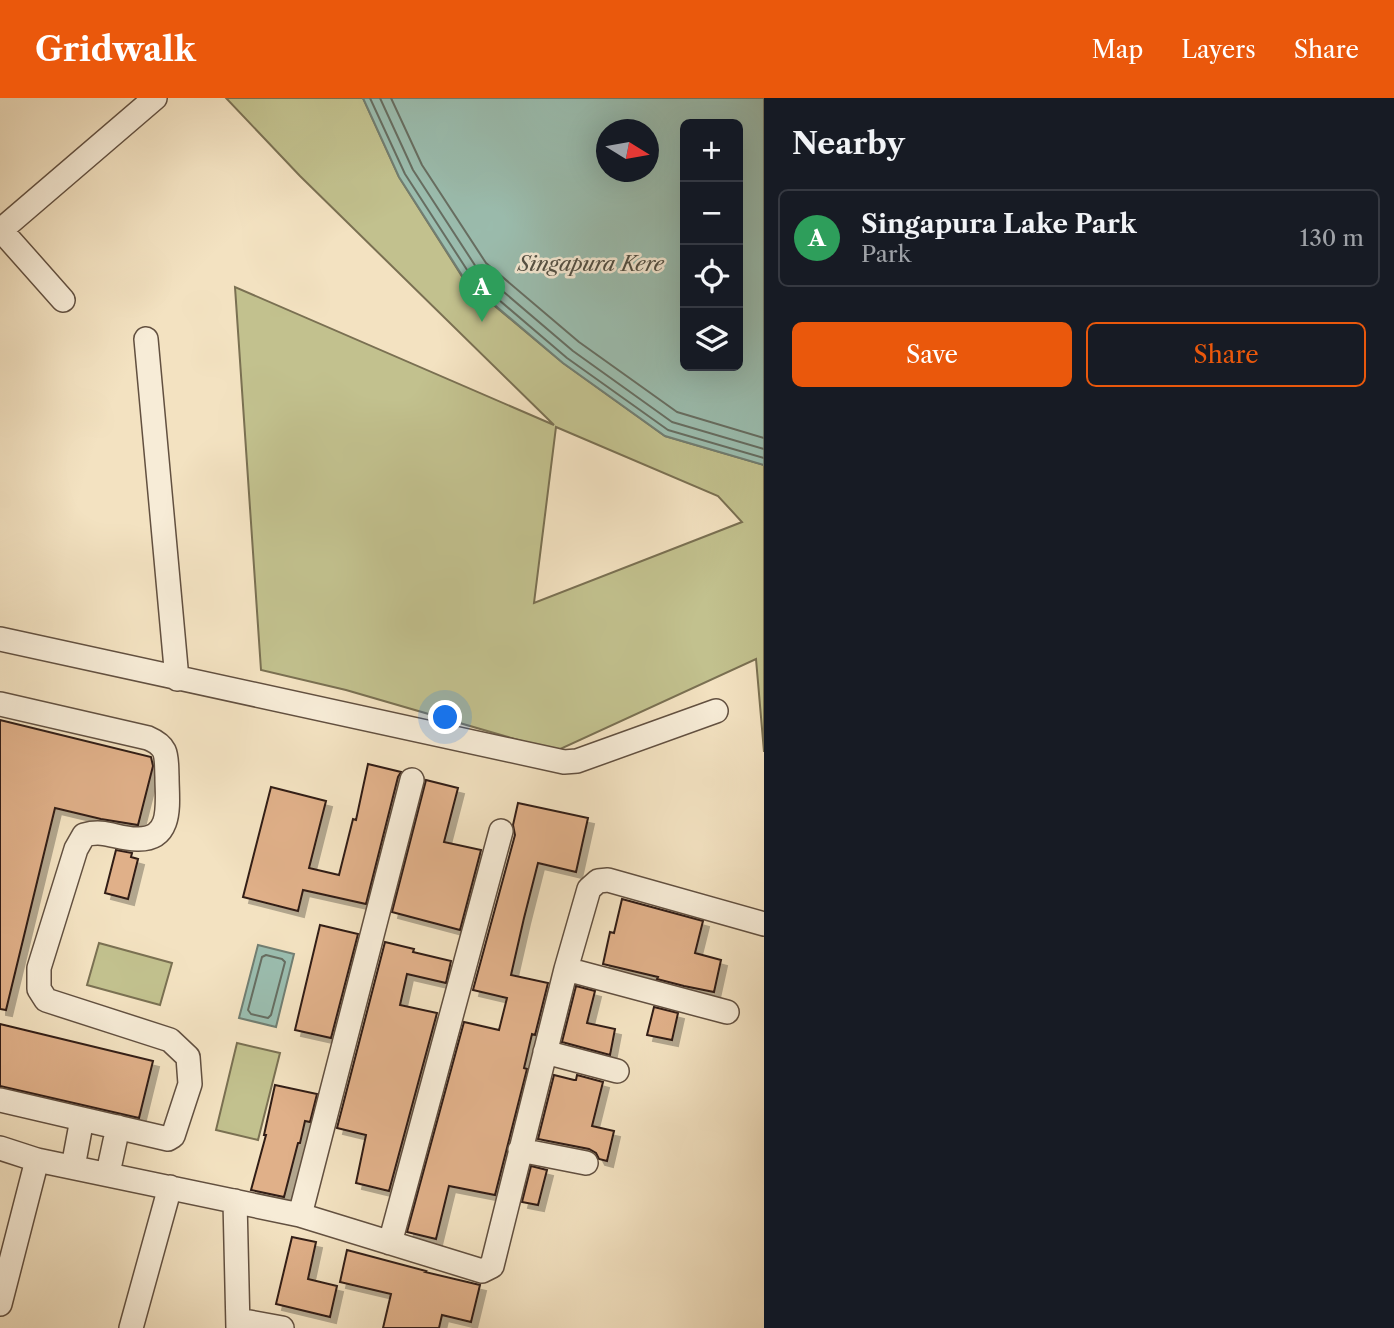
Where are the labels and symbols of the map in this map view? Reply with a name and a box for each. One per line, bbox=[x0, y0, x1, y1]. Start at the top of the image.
north arrow bbox=[596, 119, 659, 182]
water label: Singapura Kere bbox=[516, 251, 665, 276]
pin: A bbox=[459, 264, 505, 322]
your location bbox=[428, 700, 462, 734]

